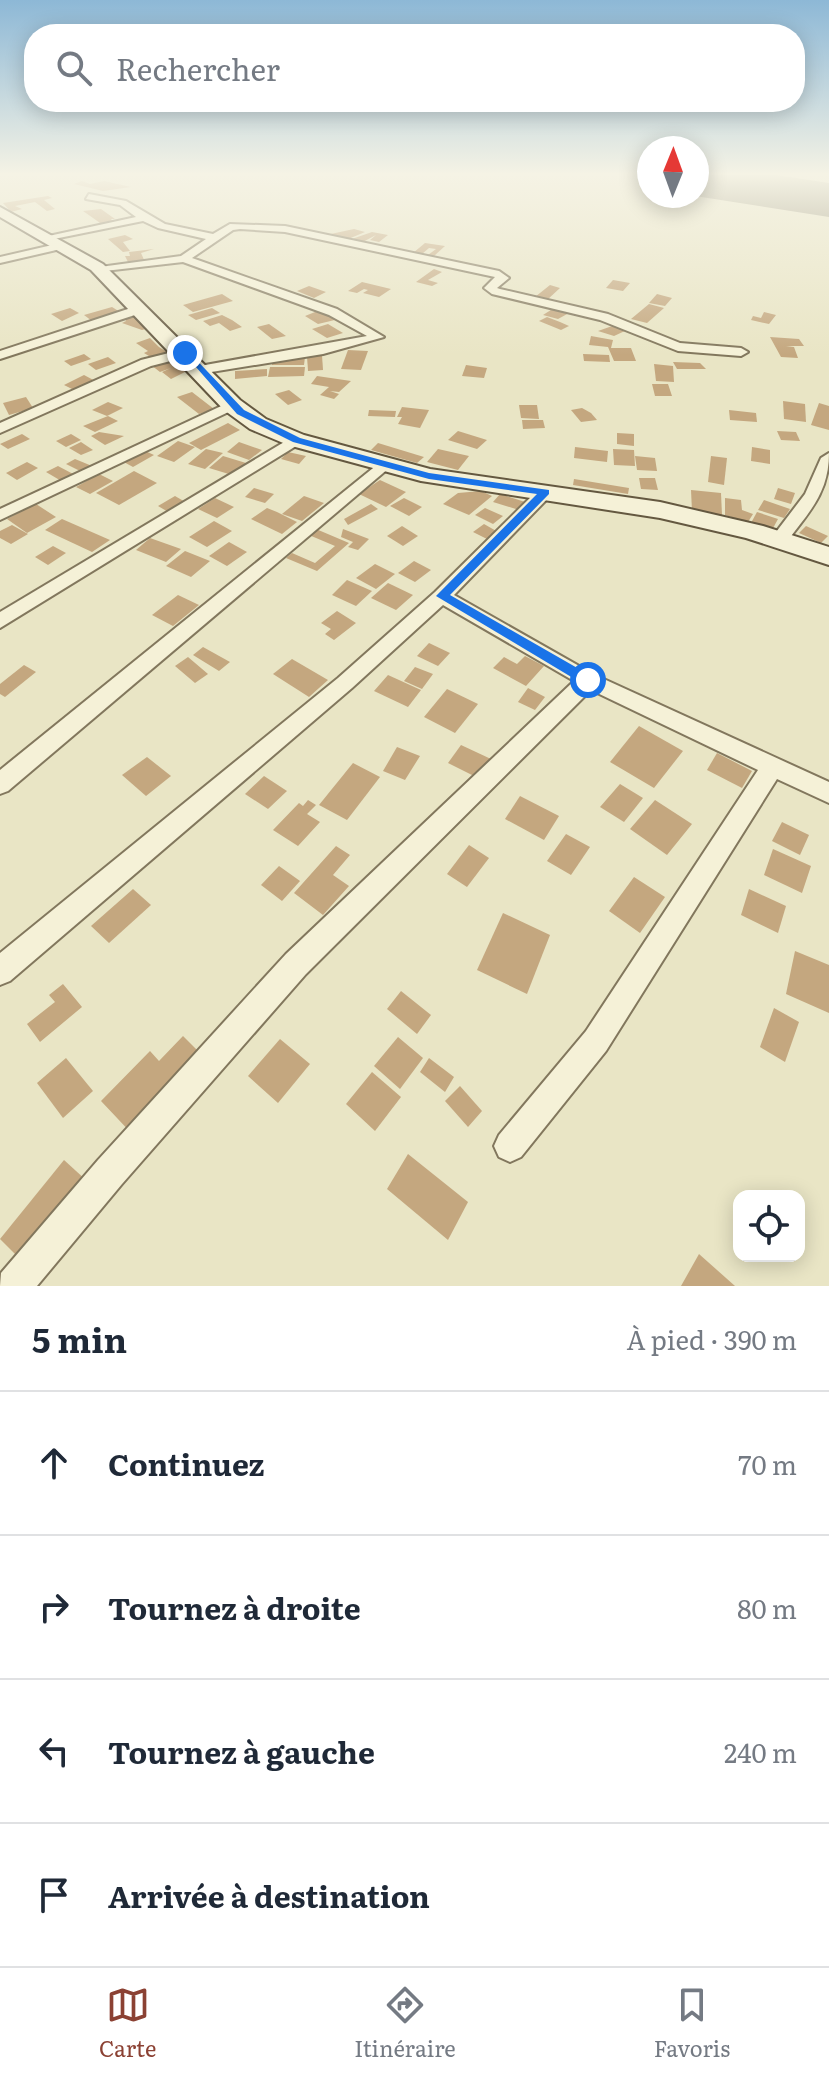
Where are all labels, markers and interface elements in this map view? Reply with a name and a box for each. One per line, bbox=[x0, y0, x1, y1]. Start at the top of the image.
search box bbox=[24, 24, 805, 112]
icon: search bbox=[52, 46, 96, 90]
text: Rechercher bbox=[116, 46, 280, 90]
north arrow bbox=[637, 136, 709, 208]
route end bbox=[167, 335, 203, 371]
route start bbox=[570, 662, 606, 698]
map controls bbox=[733, 1190, 805, 1262]
button: locate bbox=[733, 1190, 805, 1262]
text: 5 min bbox=[32, 1313, 127, 1363]
text: À pied · 390 m bbox=[626, 1319, 797, 1358]
icon: ahead bbox=[32, 1441, 76, 1485]
text: Continuez bbox=[108, 1441, 265, 1485]
text: 70 m bbox=[738, 1444, 797, 1483]
icon: right bbox=[32, 1585, 76, 1629]
text: Tournez à droite bbox=[108, 1585, 361, 1629]
text: 80 m bbox=[737, 1588, 797, 1627]
icon: left bbox=[32, 1729, 76, 1773]
text: Tournez à gauche bbox=[108, 1729, 375, 1773]
text: 240 m bbox=[724, 1732, 797, 1771]
icon: arrive bbox=[32, 1873, 76, 1917]
text: Arrivée à destination bbox=[108, 1873, 430, 1917]
tab: Carte bbox=[99, 1983, 156, 2064]
tab: Itinéraire bbox=[354, 1983, 456, 2064]
tab: Favoris bbox=[654, 1983, 730, 2064]

